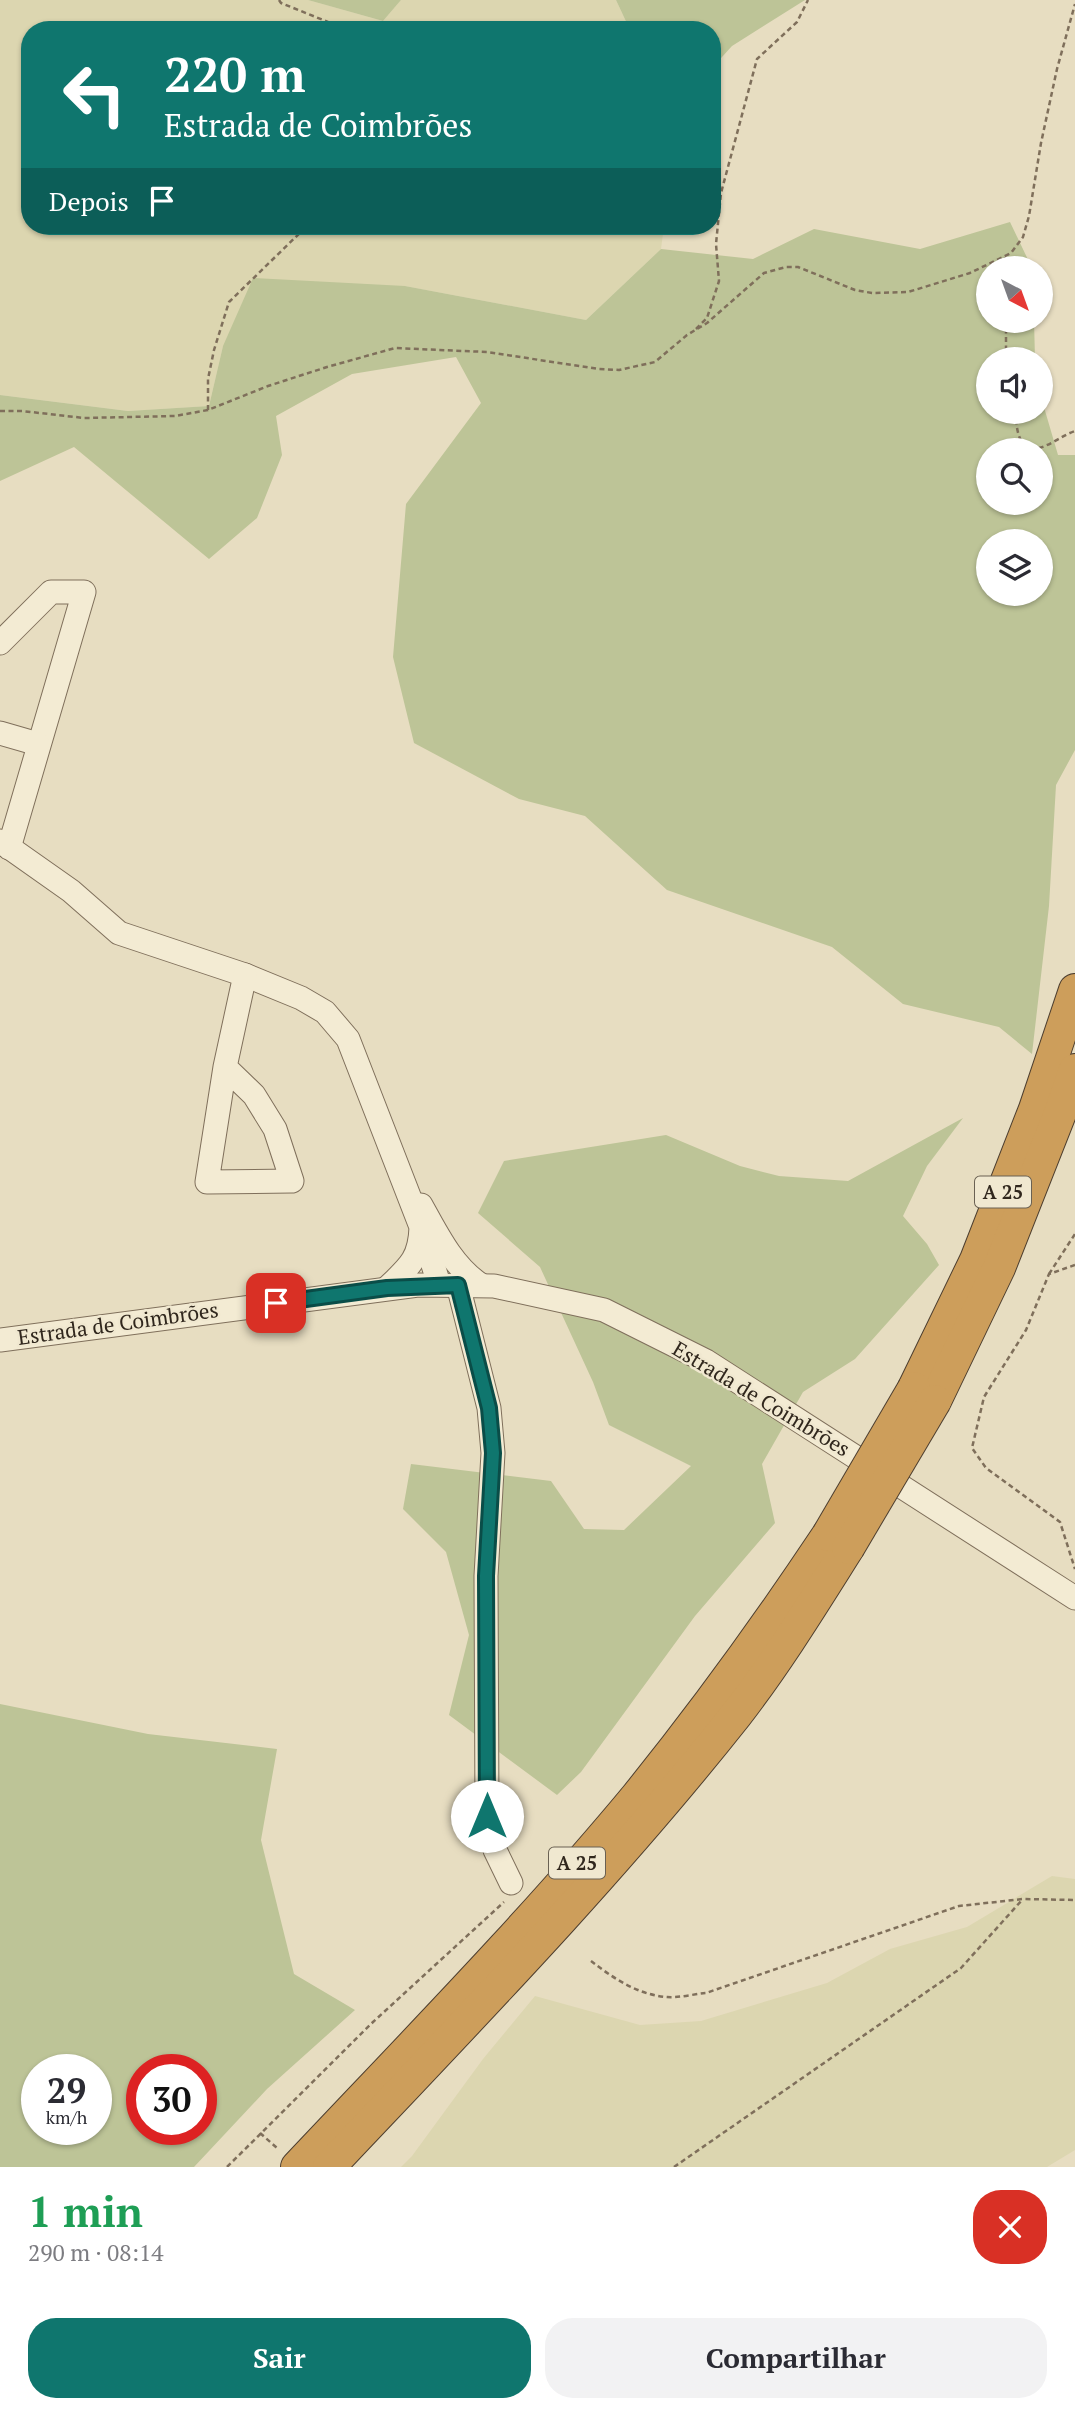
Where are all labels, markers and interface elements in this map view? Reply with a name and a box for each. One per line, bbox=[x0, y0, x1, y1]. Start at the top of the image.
text: 220 m bbox=[164, 41, 306, 106]
icon: left bbox=[49, 49, 140, 140]
text: Estrada de Coimbrões bbox=[164, 104, 472, 146]
icon: arrive bbox=[143, 182, 181, 220]
text: Depois bbox=[49, 184, 129, 218]
north arrow bbox=[976, 256, 1054, 332]
map controls bbox=[976, 256, 1053, 606]
button: sound bbox=[976, 347, 1053, 424]
button: search bbox=[976, 438, 1053, 515]
button: layers bbox=[976, 529, 1053, 606]
road number: A 25 bbox=[975, 1176, 1031, 1208]
pin bbox=[246, 1273, 306, 1333]
icon: arrive bbox=[257, 1284, 295, 1322]
street label: Estrada de Coimbrões bbox=[16, 1295, 220, 1351]
street label: Estrada de Coimbrões bbox=[668, 1334, 855, 1462]
position arrow bbox=[450, 1779, 524, 1853]
road number: A 25 bbox=[549, 1848, 605, 1879]
speed limit sign: 30 bbox=[126, 2054, 217, 2145]
text: 29 bbox=[47, 2067, 86, 2113]
text: km/h bbox=[46, 2105, 87, 2129]
text: 1 min bbox=[28, 2183, 143, 2239]
button: close bbox=[973, 2190, 1047, 2264]
text: 290 m · 08:14 bbox=[28, 2237, 163, 2268]
button: Sair bbox=[28, 2318, 531, 2398]
button: Compartilhar bbox=[545, 2318, 1047, 2398]

